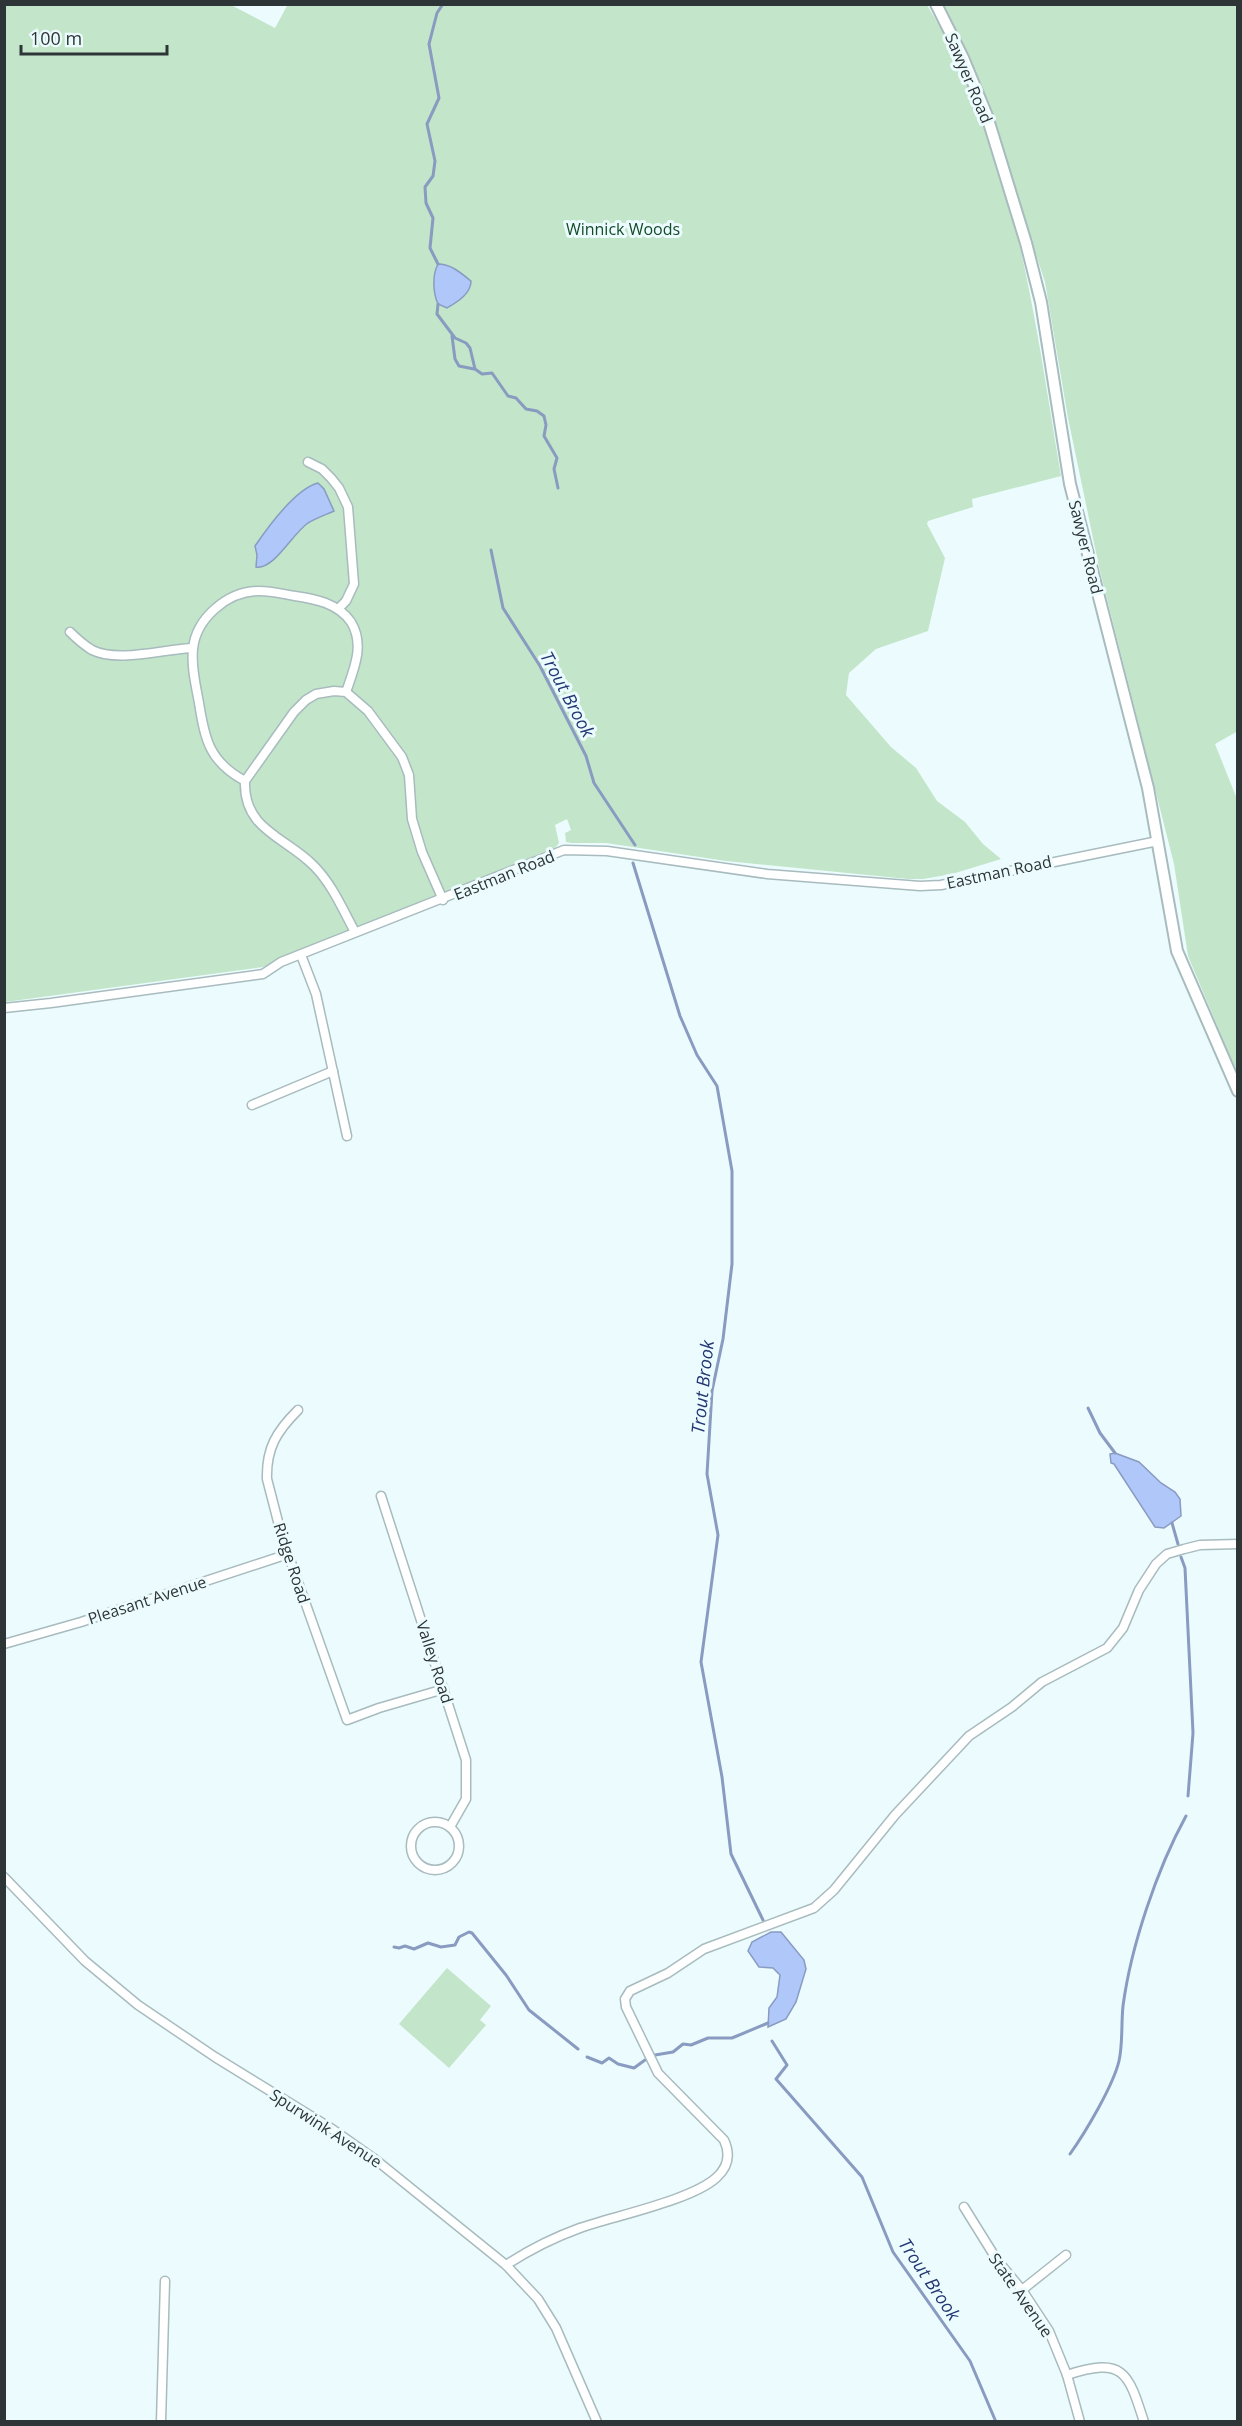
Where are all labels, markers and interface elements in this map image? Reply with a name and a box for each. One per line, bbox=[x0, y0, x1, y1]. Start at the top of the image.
scale bar bbox=[21, 18, 166, 56]
text: 100 m bbox=[30, 26, 82, 50]
street label: Sawyer Road bbox=[940, 30, 998, 126]
park label: Winnick Woods bbox=[566, 218, 680, 240]
street label: Sawyer Road bbox=[1064, 498, 1108, 596]
water label: Trout Brook bbox=[535, 647, 601, 742]
street label: Eastman Road bbox=[450, 845, 558, 905]
street label: Eastman Road bbox=[944, 850, 1054, 894]
water label: Trout Brook bbox=[685, 1338, 719, 1435]
street label: Ridge Road bbox=[269, 1520, 315, 1606]
street label: Pleasant Avenue bbox=[85, 1570, 209, 1630]
street label: Valley Road bbox=[411, 1618, 459, 1706]
street label: Spurwink Avenue bbox=[266, 2084, 386, 2172]
water label: Trout Brook bbox=[894, 2233, 967, 2326]
street label: State Avenue bbox=[984, 2249, 1058, 2341]

